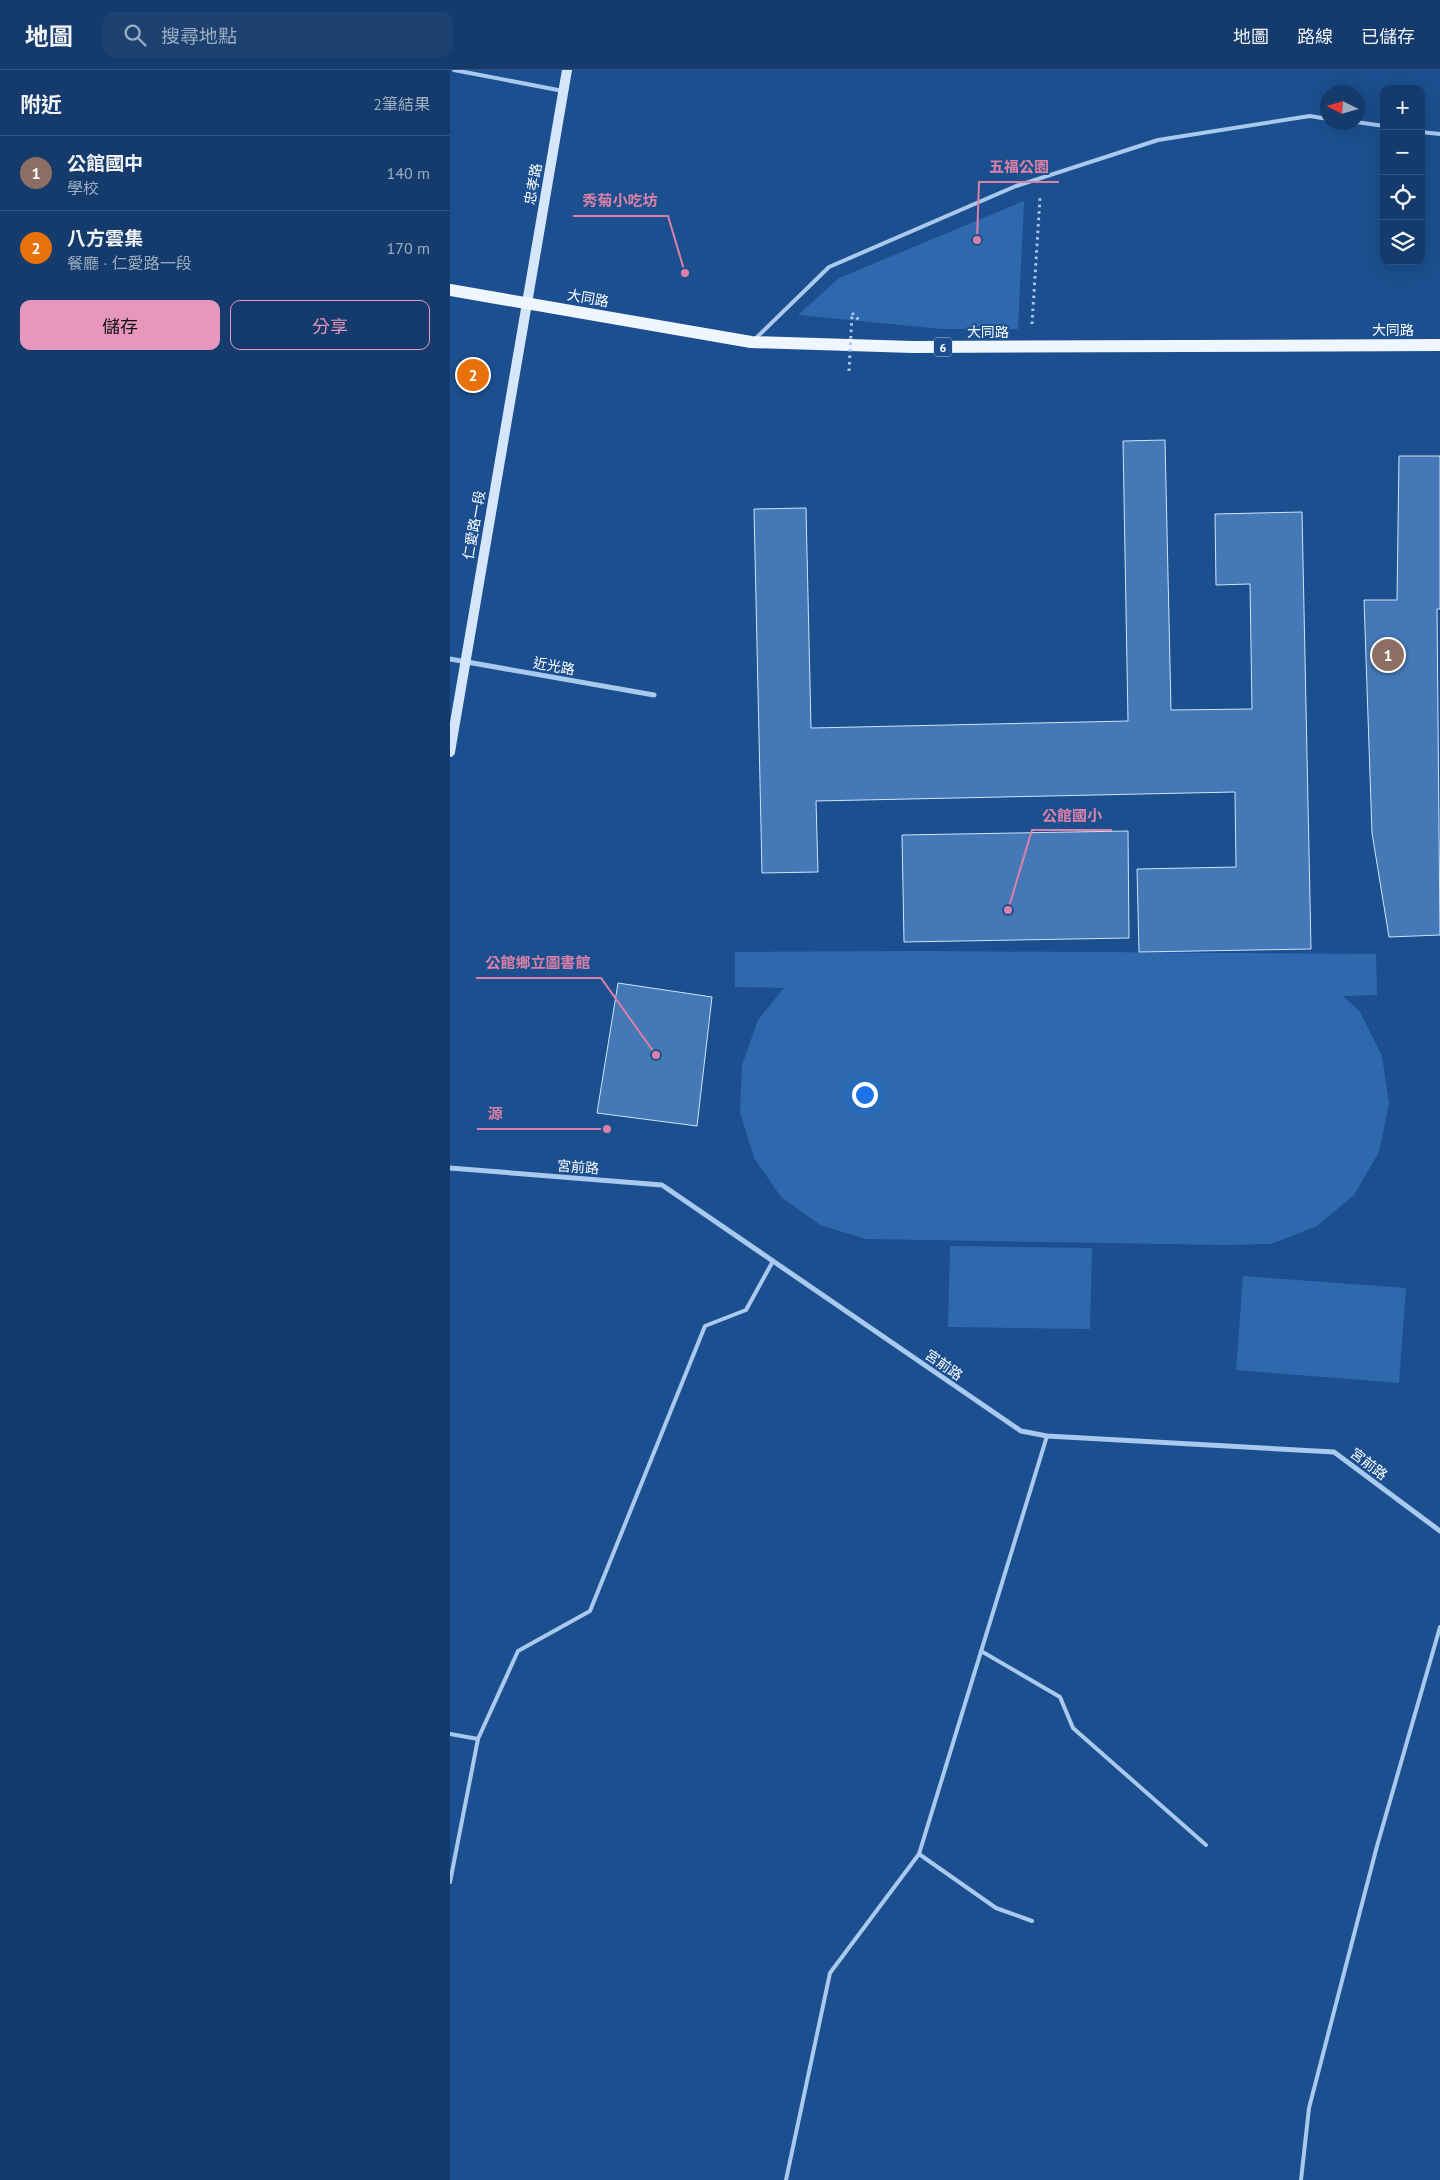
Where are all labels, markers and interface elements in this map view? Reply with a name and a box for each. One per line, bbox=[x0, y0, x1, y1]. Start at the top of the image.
search box bbox=[103, 12, 453, 57]
text: 地圖 bbox=[25, 21, 73, 52]
icon: search bbox=[121, 21, 149, 49]
text: 搜尋地點 bbox=[161, 24, 237, 48]
text: 地圖 bbox=[1233, 25, 1269, 48]
text: 路線 bbox=[1297, 25, 1333, 48]
text: 已儲存 bbox=[1361, 25, 1415, 48]
north arrow bbox=[1320, 85, 1365, 130]
map controls bbox=[1380, 85, 1425, 265]
button: + bbox=[1380, 85, 1425, 130]
text: 附近 bbox=[20, 91, 62, 118]
text: 2筆結果 bbox=[373, 94, 430, 114]
button: − bbox=[1380, 130, 1425, 175]
text: 公館國中 bbox=[67, 151, 143, 175]
callout: 五福公園 bbox=[979, 152, 1059, 182]
text: 五福公園 bbox=[989, 157, 1049, 176]
street label: 忠孝路 bbox=[520, 162, 546, 206]
text: 1 bbox=[31, 163, 41, 183]
text: 140 m bbox=[387, 163, 430, 183]
button: locate bbox=[1380, 175, 1425, 220]
text: 學校 bbox=[67, 178, 99, 198]
callout: 秀菊小吃坊 bbox=[573, 186, 668, 216]
text: 秀菊小吃坊 bbox=[582, 191, 658, 210]
button: layers bbox=[1380, 220, 1425, 265]
text: 八方雲集 bbox=[67, 226, 143, 250]
text: 2 bbox=[31, 238, 41, 258]
text: 170 m bbox=[387, 238, 430, 258]
text: 餐廳 · 仁愛路一段 bbox=[67, 253, 192, 273]
street label: 大同路 bbox=[566, 285, 610, 311]
button: 儲存 bbox=[20, 300, 220, 350]
button: 分享 bbox=[230, 300, 430, 350]
street label: 大同路 bbox=[1372, 321, 1414, 339]
street label: 大同路 bbox=[967, 323, 1009, 341]
road number: 6 bbox=[934, 338, 952, 356]
pin: 2 bbox=[457, 356, 489, 394]
street label: 仁愛路一段 bbox=[459, 489, 489, 561]
pin: 1 bbox=[1372, 636, 1404, 674]
street label: 近光路 bbox=[532, 653, 576, 679]
callout: 公館國小 bbox=[1032, 800, 1112, 830]
text: 公館國小 bbox=[1042, 806, 1103, 825]
callout: 公館鄉立圖書館 bbox=[476, 948, 601, 978]
text: 公館鄉立圖書館 bbox=[485, 953, 591, 972]
your location bbox=[852, 1082, 878, 1108]
callout: 源 bbox=[477, 1099, 512, 1129]
text: 源 bbox=[487, 1104, 503, 1123]
street label: 宮前路 bbox=[556, 1157, 600, 1177]
street label: 宮前路 bbox=[922, 1346, 966, 1384]
street label: 宮前路 bbox=[1347, 1444, 1391, 1484]

